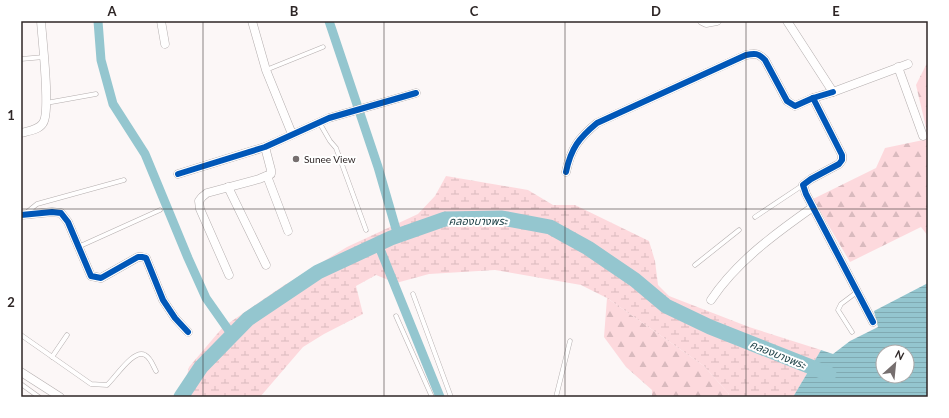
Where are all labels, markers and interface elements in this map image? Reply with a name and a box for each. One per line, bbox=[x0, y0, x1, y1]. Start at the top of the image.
text: A bbox=[106, 3, 117, 19]
text: B bbox=[290, 3, 299, 19]
text: C bbox=[470, 3, 479, 19]
text: D bbox=[651, 3, 661, 19]
text: E bbox=[832, 3, 840, 19]
text: 1 bbox=[7, 107, 15, 123]
place label: Sunee View bbox=[304, 153, 356, 165]
marker: Sunee View bbox=[291, 154, 301, 164]
water label: คลองบางพระ bbox=[448, 214, 509, 227]
text: 2 bbox=[7, 294, 15, 310]
water label: คลองบางพระ bbox=[748, 337, 809, 372]
north arrow bbox=[875, 344, 915, 384]
text: N bbox=[893, 347, 906, 362]

